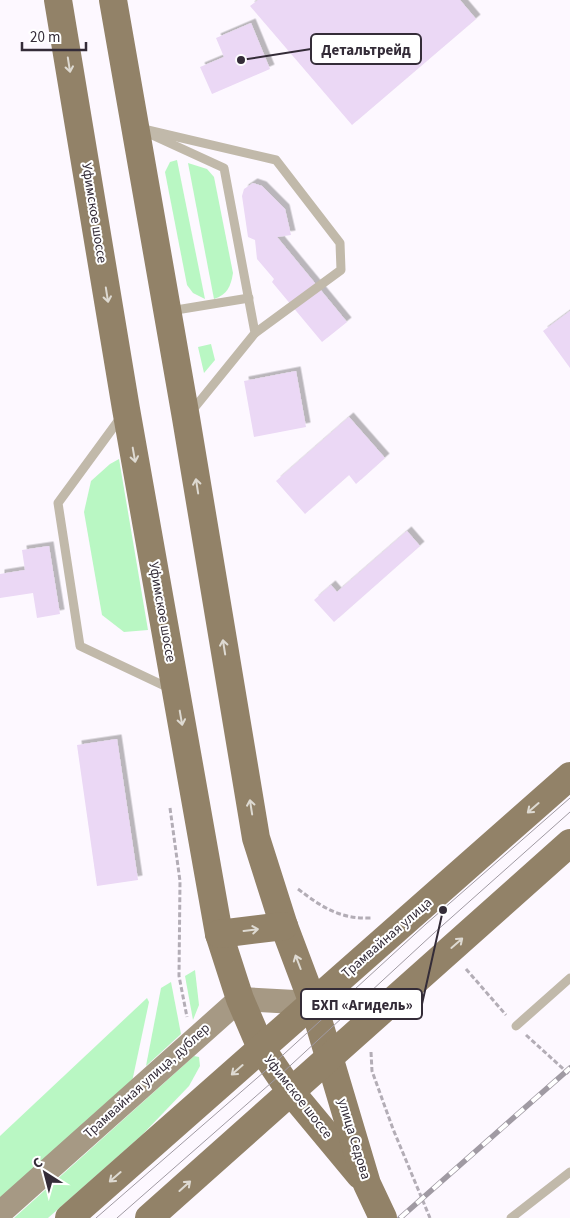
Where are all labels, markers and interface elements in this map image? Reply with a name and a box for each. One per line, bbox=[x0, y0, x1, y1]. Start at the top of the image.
scale bar bbox=[22, 20, 86, 52]
text: 20 m bbox=[30, 27, 60, 48]
callout: Детальтрейд bbox=[311, 34, 421, 64]
text: Детальтрейд bbox=[321, 40, 411, 61]
one-way arrow bbox=[64, 57, 74, 73]
street label: Уфимское шоссе bbox=[76, 161, 112, 265]
one-way arrow bbox=[103, 286, 113, 302]
one-way arrow bbox=[130, 447, 140, 463]
one-way arrow bbox=[192, 479, 202, 495]
street label: Уфимское шоссе bbox=[143, 560, 181, 664]
one-way arrow bbox=[218, 639, 228, 655]
one-way arrow bbox=[177, 710, 187, 726]
one-way arrow bbox=[245, 799, 255, 815]
one-way arrow bbox=[527, 803, 540, 814]
street label: Трамвайная улица bbox=[337, 893, 437, 983]
one-way arrow bbox=[243, 925, 259, 935]
one-way arrow bbox=[450, 937, 463, 949]
one-way arrow bbox=[293, 955, 302, 970]
callout: БХП «Агидель» bbox=[301, 989, 422, 1019]
text: БХП «Агидель» bbox=[311, 995, 413, 1016]
street label: Трамвайная улица, дублер bbox=[79, 1019, 215, 1143]
street label: Уфимское шоссе bbox=[259, 1051, 337, 1143]
one-way arrow bbox=[231, 1064, 244, 1075]
street label: улица Седова bbox=[332, 1096, 376, 1182]
north arrow bbox=[20, 1148, 70, 1198]
text: С bbox=[29, 1153, 47, 1174]
one-way arrow bbox=[109, 1171, 122, 1183]
one-way arrow bbox=[179, 1180, 192, 1191]

